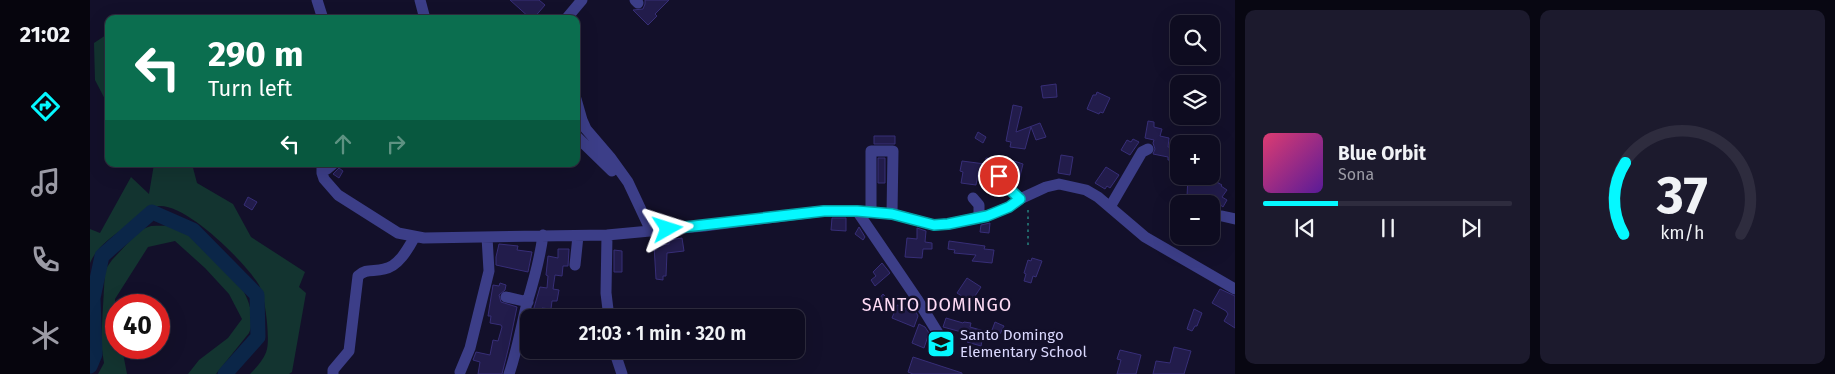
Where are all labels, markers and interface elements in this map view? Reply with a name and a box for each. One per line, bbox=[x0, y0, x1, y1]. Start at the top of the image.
map controls bbox=[1170, 15, 1220, 245]
button: search bbox=[1170, 15, 1220, 65]
text: 21:02 bbox=[20, 21, 70, 48]
text: 290 m bbox=[208, 33, 304, 75]
icon: left bbox=[125, 35, 190, 100]
text: Turn left bbox=[208, 75, 292, 102]
button: layers bbox=[1170, 75, 1220, 125]
icon: directions bbox=[28, 89, 63, 124]
icon: left bbox=[276, 130, 304, 158]
icon: ahead bbox=[329, 130, 357, 158]
icon: right bbox=[382, 130, 410, 158]
button: + bbox=[1170, 135, 1220, 185]
text: Blue Orbit bbox=[1338, 142, 1426, 165]
pin bbox=[978, 155, 1020, 197]
icon: arrive bbox=[985, 162, 1013, 190]
text: 37 bbox=[1656, 164, 1708, 227]
icon: music bbox=[28, 165, 63, 200]
text: Sona bbox=[1338, 165, 1374, 184]
button: − bbox=[1170, 195, 1220, 245]
position arrow bbox=[641, 202, 693, 254]
icon: previous bbox=[1291, 214, 1319, 242]
icon: pause bbox=[1374, 214, 1402, 242]
icon: next bbox=[1457, 214, 1485, 242]
text: km/h bbox=[1660, 222, 1705, 244]
icon: phone bbox=[28, 242, 63, 277]
speed limit sign: 40 bbox=[105, 294, 170, 359]
district label: SANTO DOMINGO bbox=[862, 294, 1012, 316]
icon: climate bbox=[28, 318, 63, 353]
text: 21:03 · 1 min · 320 m bbox=[579, 322, 746, 345]
place label: Santo Domingo Elementary School bbox=[960, 326, 1088, 361]
school or university icon: Santo Domingo Elementary School bbox=[926, 329, 956, 359]

